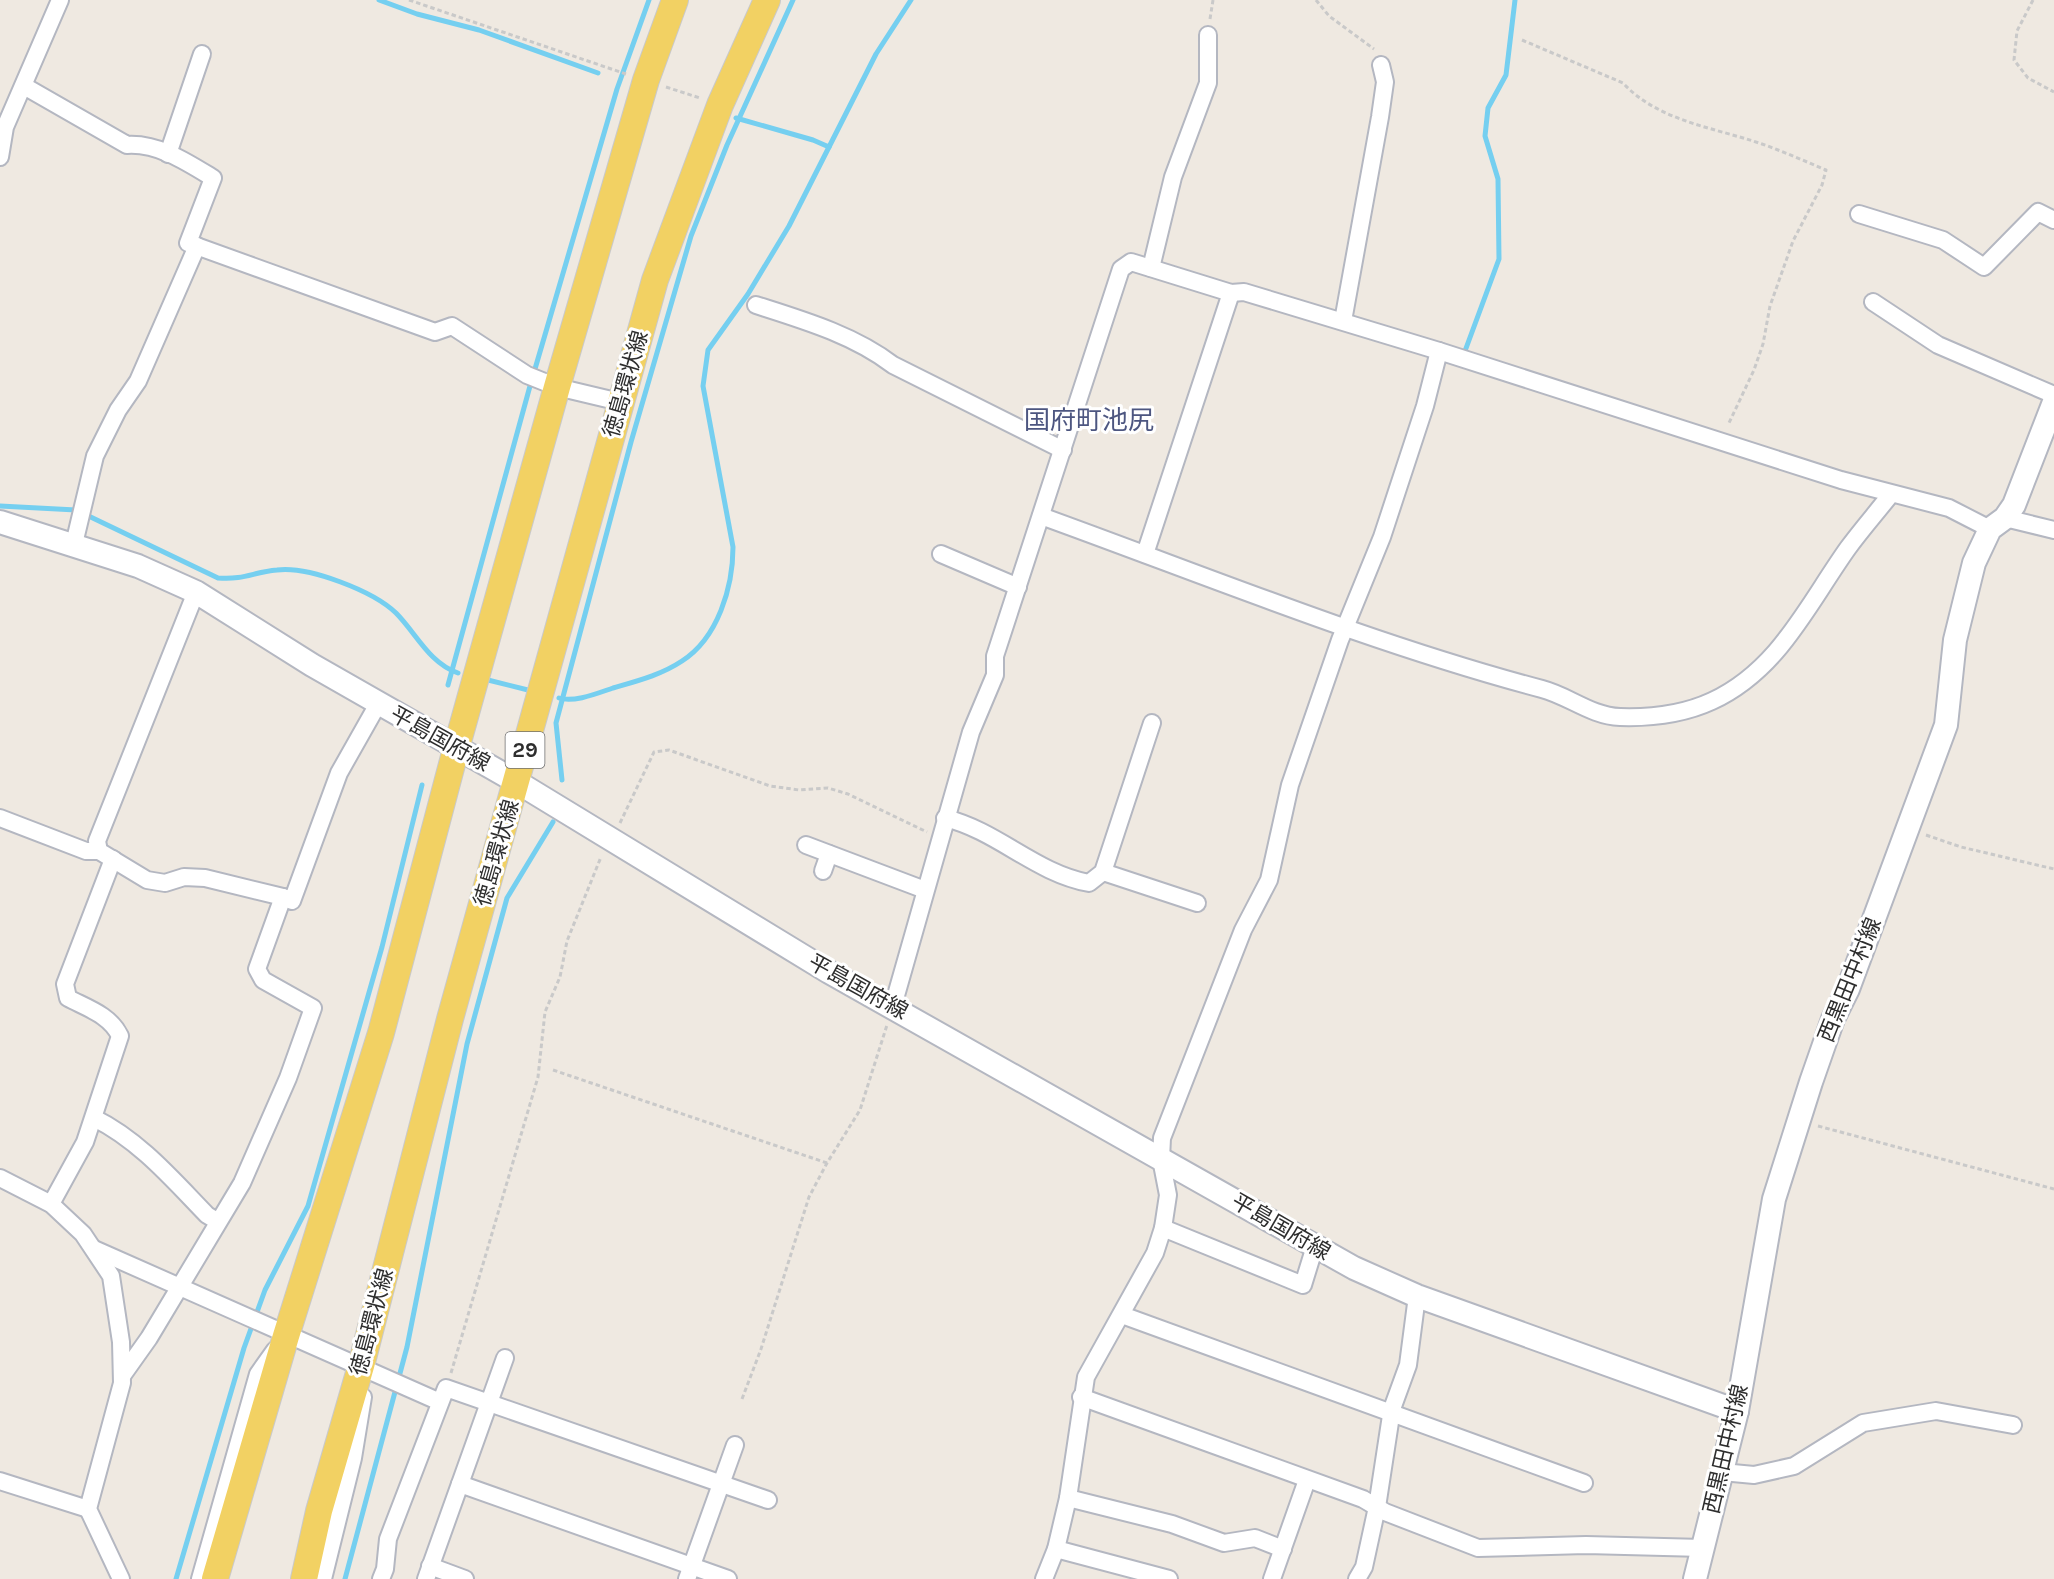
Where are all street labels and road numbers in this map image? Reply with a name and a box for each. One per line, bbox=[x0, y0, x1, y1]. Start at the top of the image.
street label: 徳島環状線 bbox=[598, 328, 654, 440]
street label: 平島国府線 bbox=[386, 701, 494, 777]
road number: 29 bbox=[506, 732, 544, 768]
street label: 徳島環状線 bbox=[469, 797, 525, 909]
street label: 西黒田中村線 bbox=[1813, 914, 1887, 1046]
street label: 平島国府線 bbox=[804, 949, 912, 1025]
street label: 平島国府線 bbox=[1227, 1188, 1335, 1266]
street label: 徳島環状線 bbox=[345, 1266, 399, 1378]
street label: 西黒田中村線 bbox=[1698, 1382, 1754, 1516]

